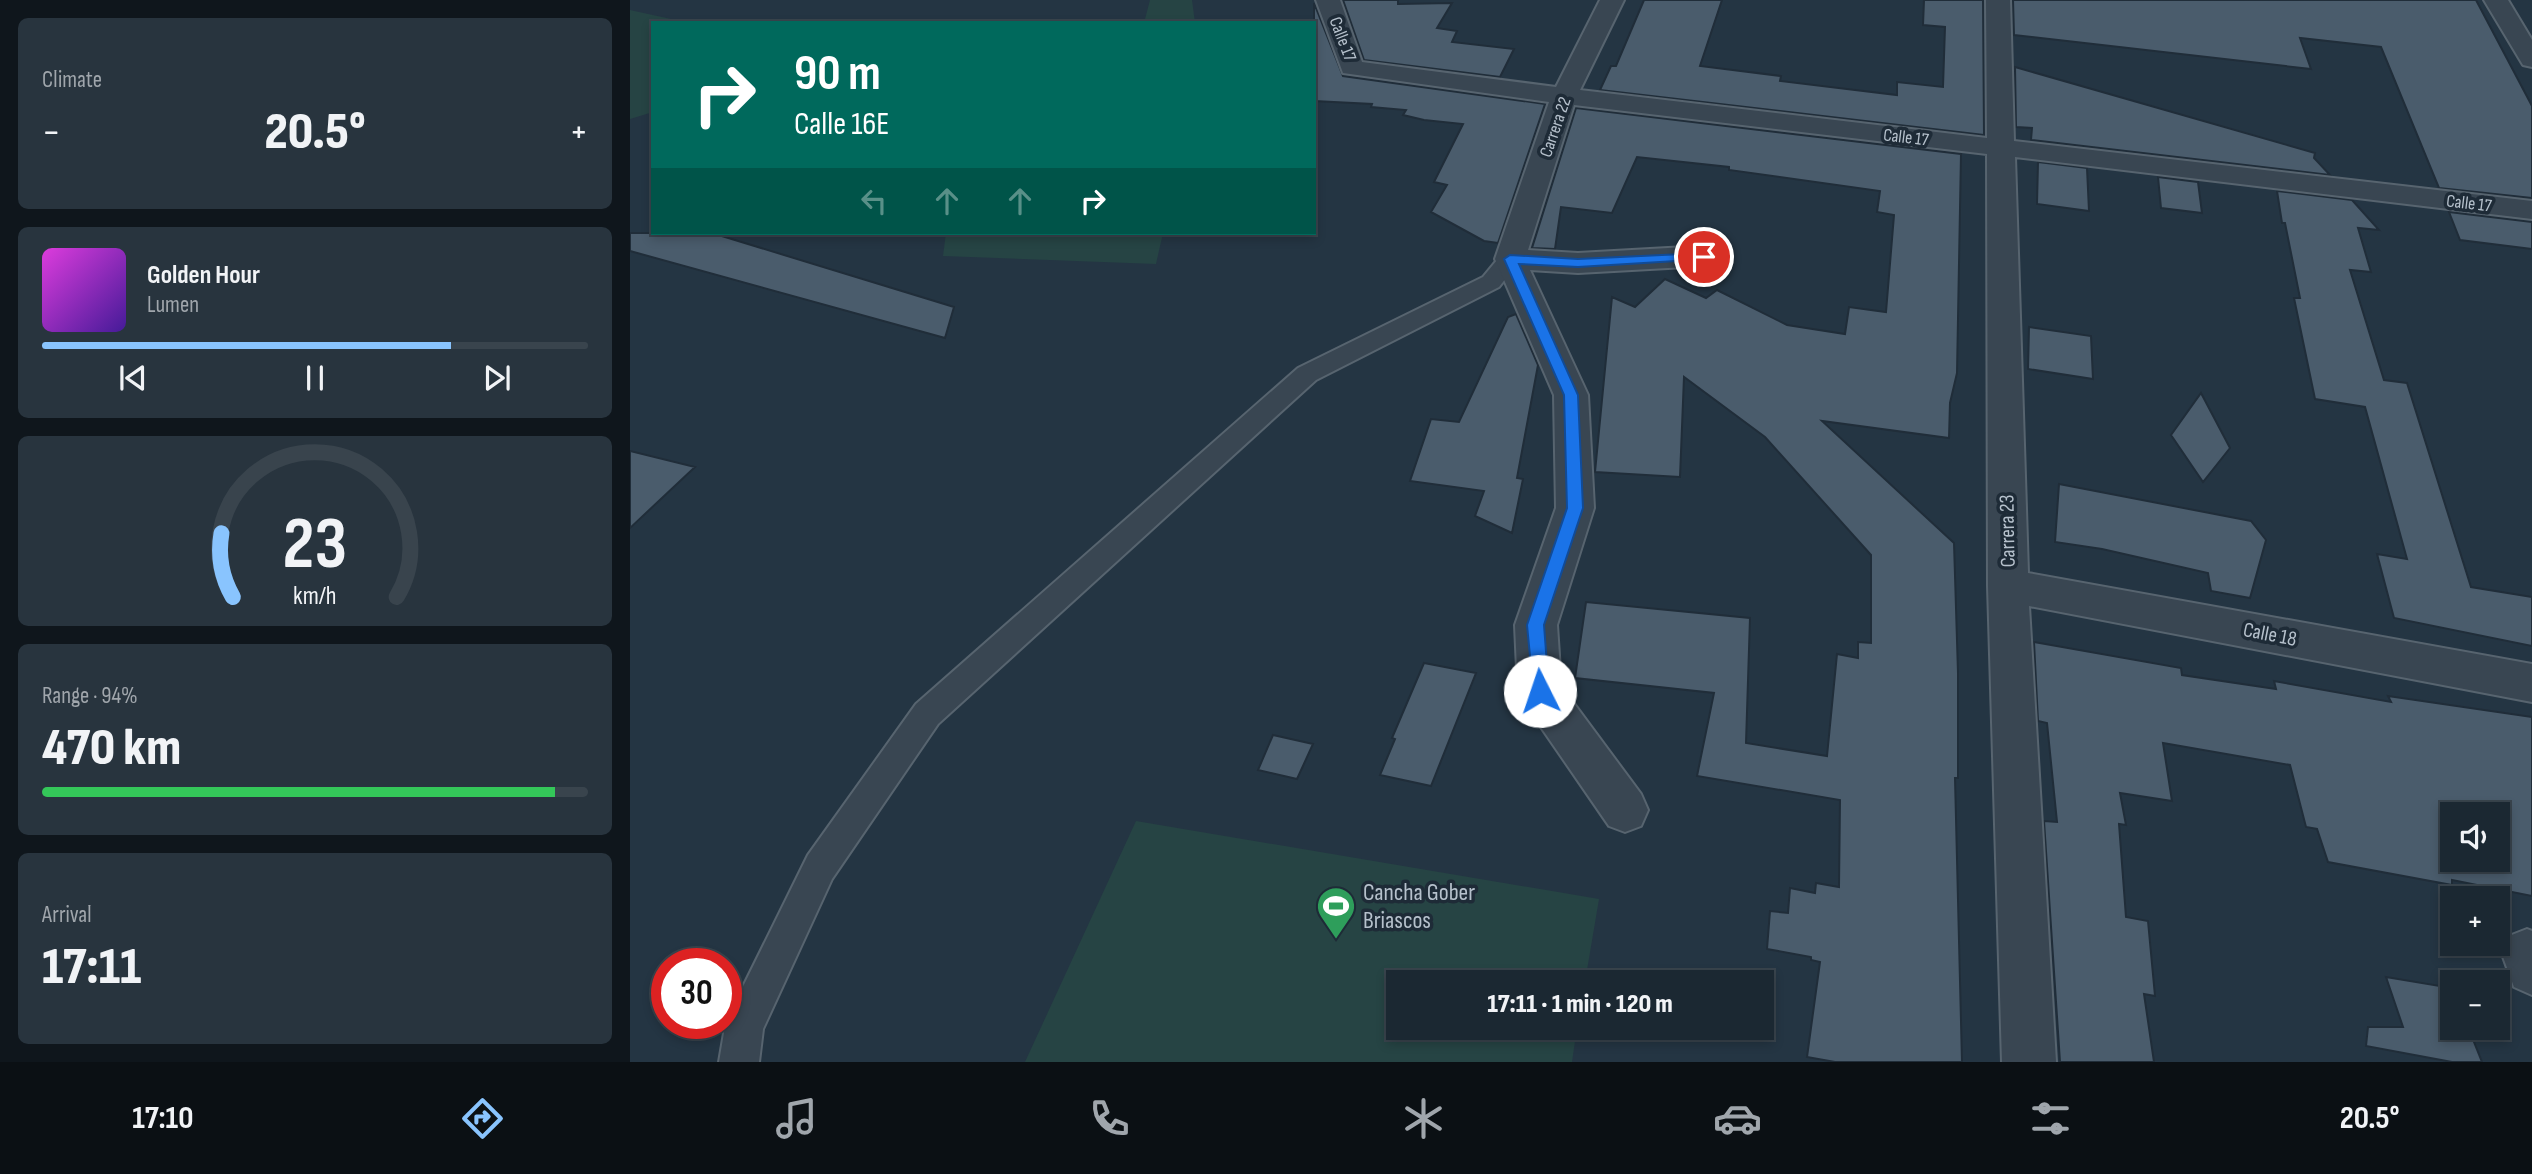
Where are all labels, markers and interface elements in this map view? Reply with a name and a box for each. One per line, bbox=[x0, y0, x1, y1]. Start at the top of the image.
street label: Calle 17 bbox=[1325, 14, 1361, 65]
text: 90 m bbox=[794, 45, 881, 104]
icon: right bbox=[679, 49, 770, 140]
text: Climate bbox=[42, 66, 102, 94]
street label: Carrera 22 bbox=[1535, 94, 1576, 160]
text: 20.5° bbox=[264, 101, 366, 164]
text: Calle 16E bbox=[794, 105, 890, 144]
text: − bbox=[42, 110, 61, 155]
text: + bbox=[569, 110, 588, 155]
street label: Calle 17 bbox=[1882, 124, 1931, 151]
icon: left bbox=[855, 182, 893, 220]
icon: ahead bbox=[928, 182, 966, 220]
icon: ahead bbox=[1001, 182, 1039, 220]
icon: right bbox=[1074, 182, 1112, 220]
street label: Calle 17 bbox=[2445, 190, 2494, 217]
pin bbox=[1674, 227, 1734, 287]
icon: arrive bbox=[1685, 238, 1723, 276]
text: Golden Hour bbox=[147, 260, 260, 291]
text: Lumen bbox=[147, 291, 199, 319]
icon: previous bbox=[114, 359, 152, 397]
icon: pause bbox=[296, 359, 334, 397]
icon: next bbox=[478, 359, 516, 397]
street label: Carrera 23 bbox=[1994, 494, 2021, 568]
text: 23 bbox=[283, 501, 347, 589]
text: km/h bbox=[293, 581, 337, 612]
street label: Calle 18 bbox=[2241, 617, 2299, 652]
position arrow bbox=[1503, 654, 1577, 728]
text: Range · 94% bbox=[42, 682, 138, 710]
text: 470 km bbox=[42, 717, 181, 780]
map controls bbox=[2440, 802, 2510, 1040]
button: sound bbox=[2440, 802, 2510, 872]
place label: Cancha Gober Briascos bbox=[1363, 878, 1475, 935]
sports icon: Cancha Gober Briascos bbox=[1315, 885, 1357, 940]
button: + bbox=[2440, 886, 2510, 956]
text: Arrival bbox=[42, 901, 91, 929]
text: 17:11 bbox=[42, 936, 141, 999]
speed limit sign: 30 bbox=[651, 948, 742, 1039]
button: − bbox=[2440, 970, 2510, 1040]
text: 17:11 · 1 min · 120 m bbox=[1487, 989, 1673, 1020]
icon: directions bbox=[458, 1094, 507, 1143]
icon: music bbox=[772, 1094, 821, 1143]
icon: phone bbox=[1085, 1094, 1134, 1143]
icon: climate bbox=[1399, 1094, 1448, 1143]
icon: car bbox=[1713, 1094, 1762, 1143]
icon: filters bbox=[2026, 1094, 2075, 1143]
text: 17:10 bbox=[132, 1099, 193, 1138]
text: 20.5° bbox=[2340, 1099, 2400, 1138]

